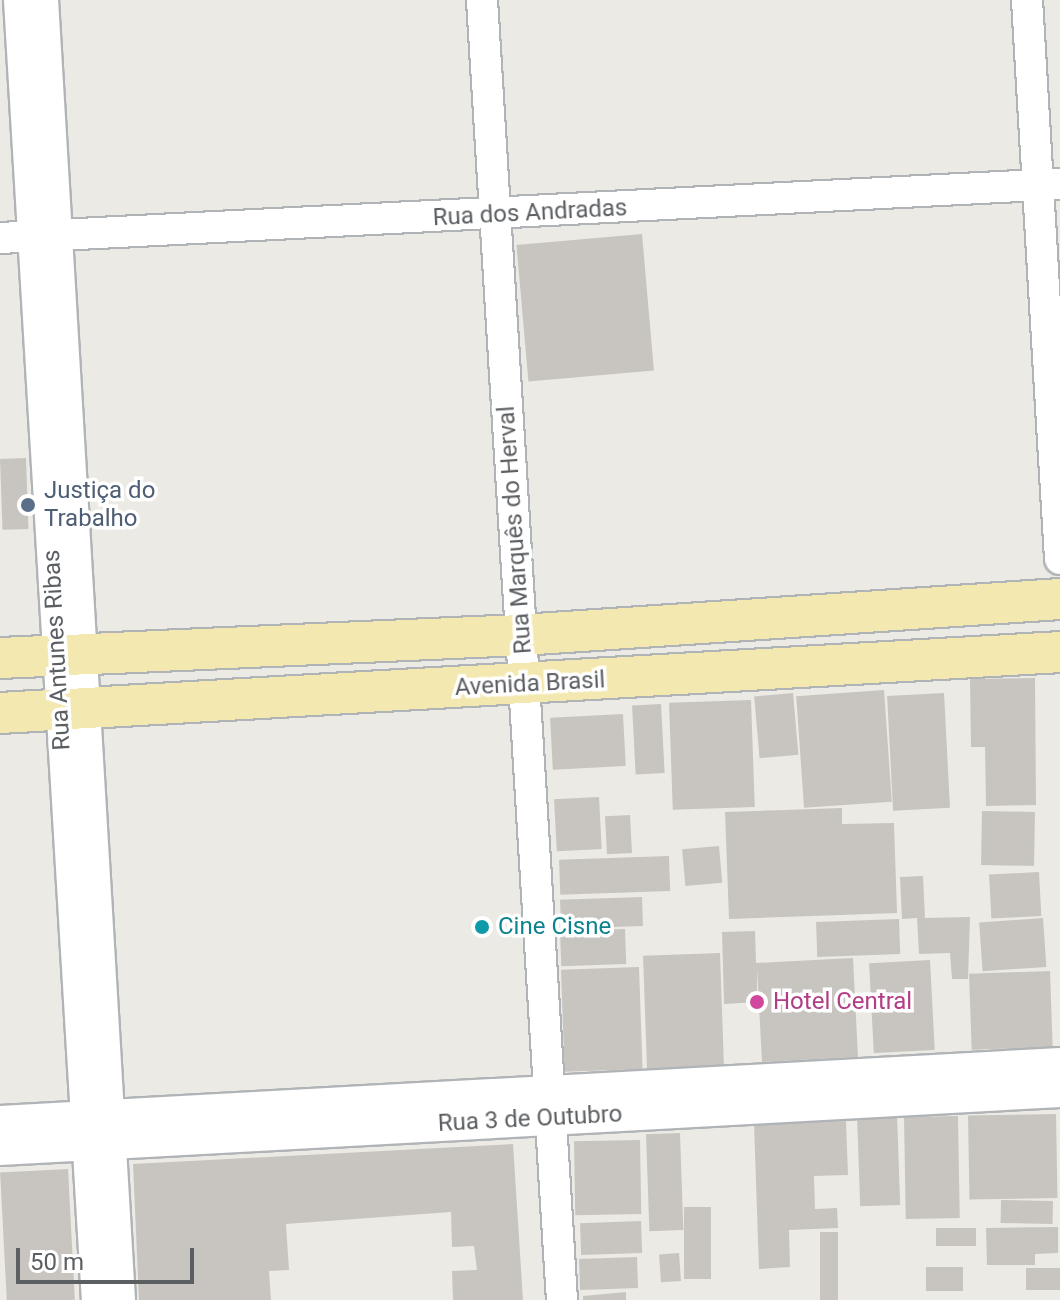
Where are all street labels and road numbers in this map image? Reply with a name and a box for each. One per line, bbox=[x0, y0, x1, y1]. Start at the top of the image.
street label: Rua dos Andradas bbox=[432, 194, 628, 232]
street label: Rua Marquês do Herval bbox=[492, 405, 538, 655]
street label: Rua Antunes Ribas bbox=[37, 549, 77, 751]
street label: Avenida Brasil bbox=[454, 666, 606, 702]
street label: Rua 3 de Outubro bbox=[437, 1100, 623, 1138]

